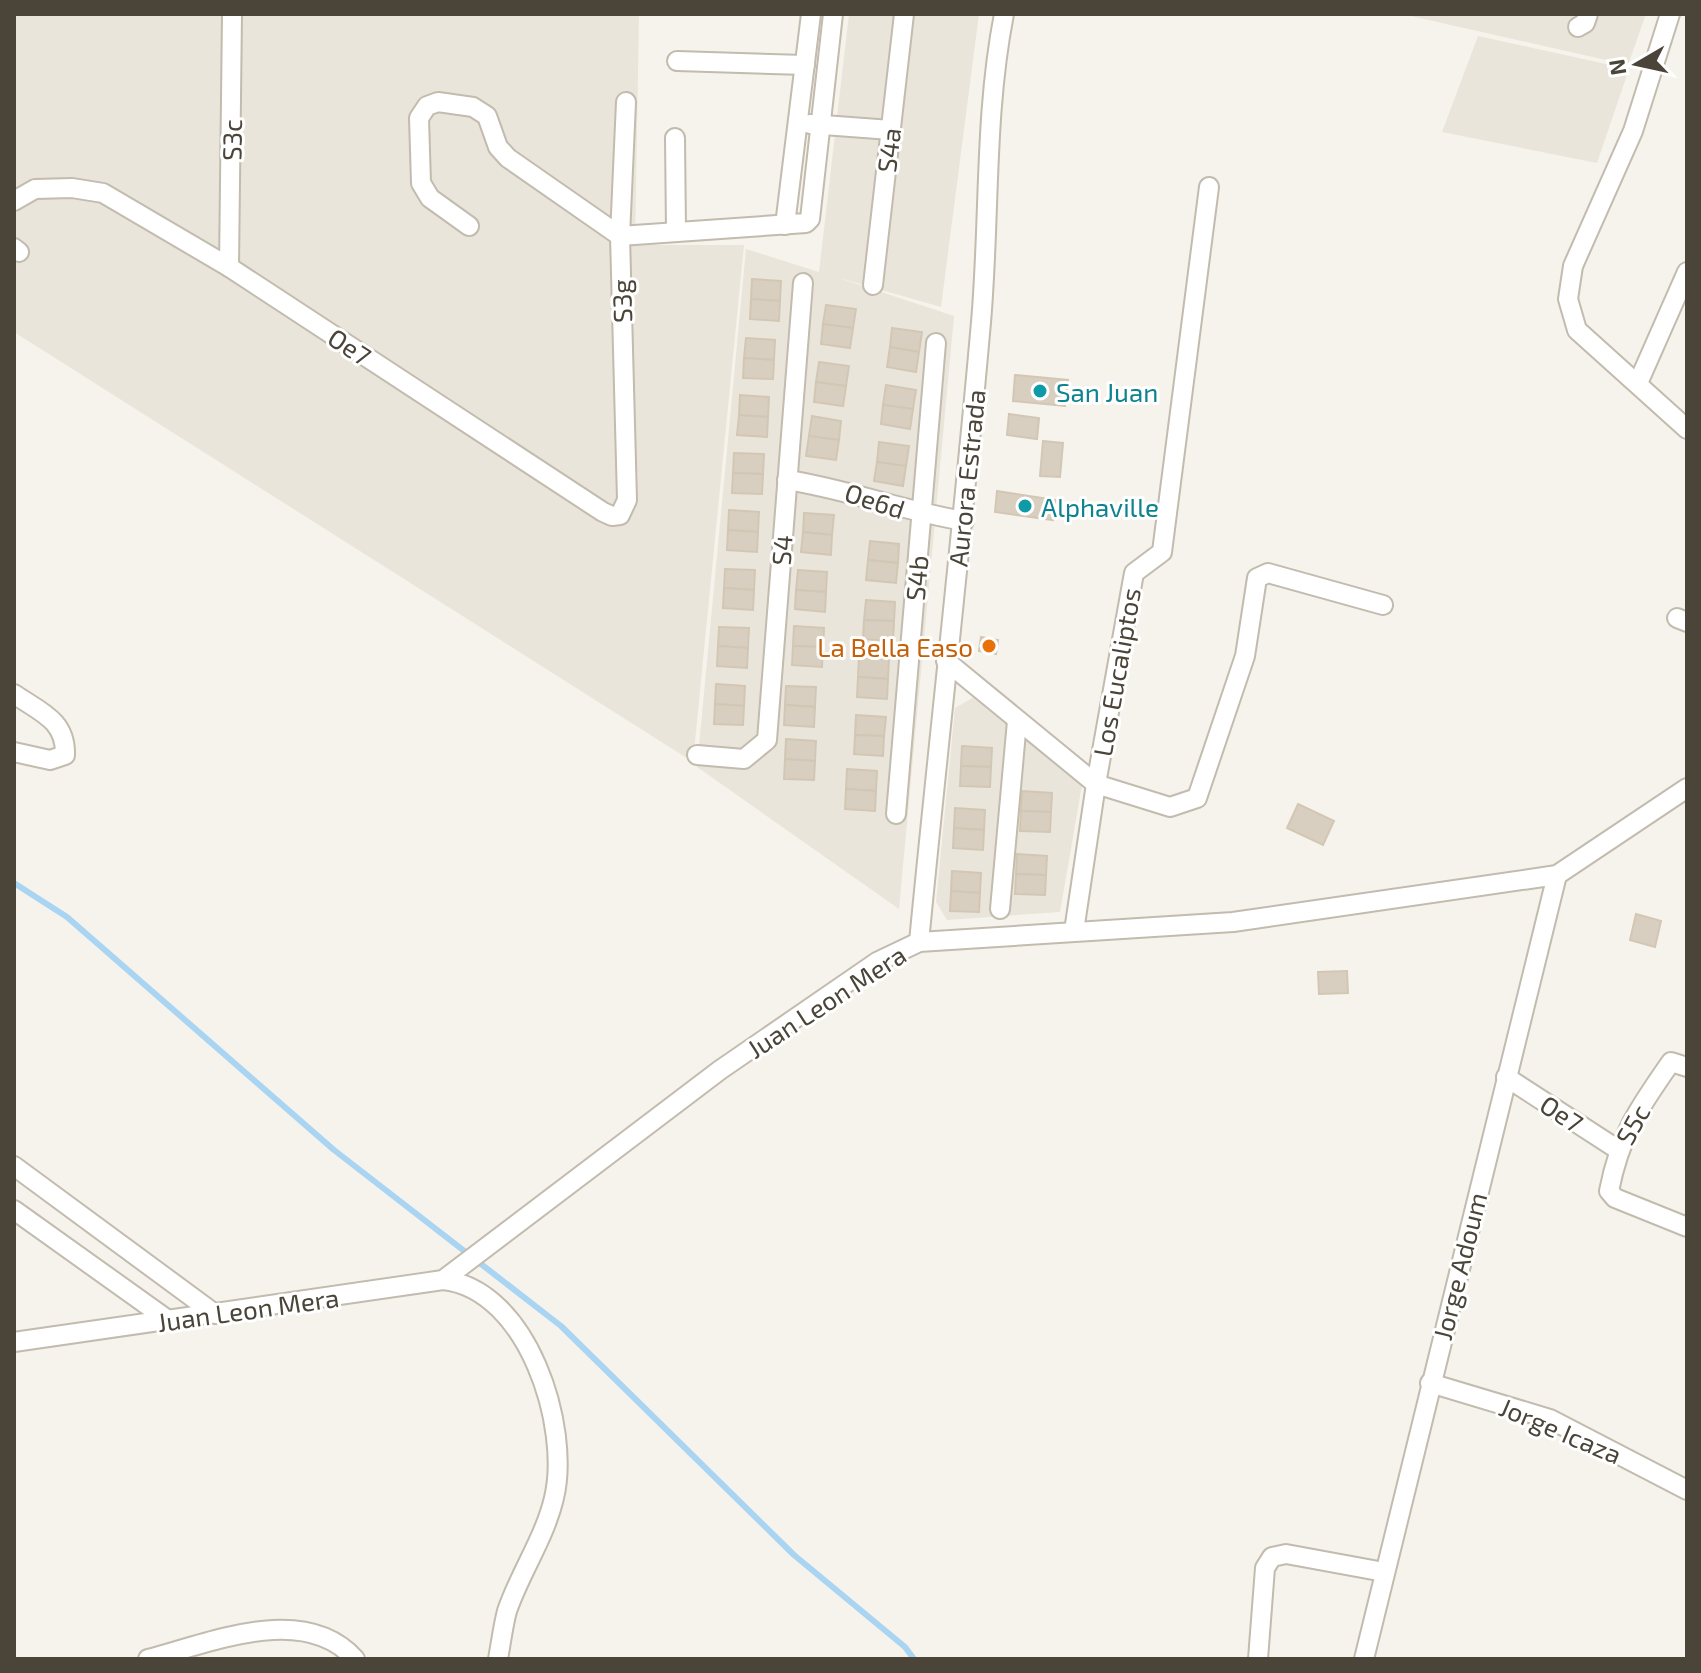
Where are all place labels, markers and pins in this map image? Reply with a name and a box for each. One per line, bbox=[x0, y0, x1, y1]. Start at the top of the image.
place label: San Juan bbox=[1056, 376, 1158, 407]
marker: San Juan bbox=[1031, 382, 1049, 400]
place label: Alphaville bbox=[1041, 491, 1159, 522]
marker: Alphaville bbox=[1016, 497, 1034, 515]
place label: La Bella Easo bbox=[817, 631, 973, 662]
marker: La Bella Easo bbox=[980, 637, 998, 655]

